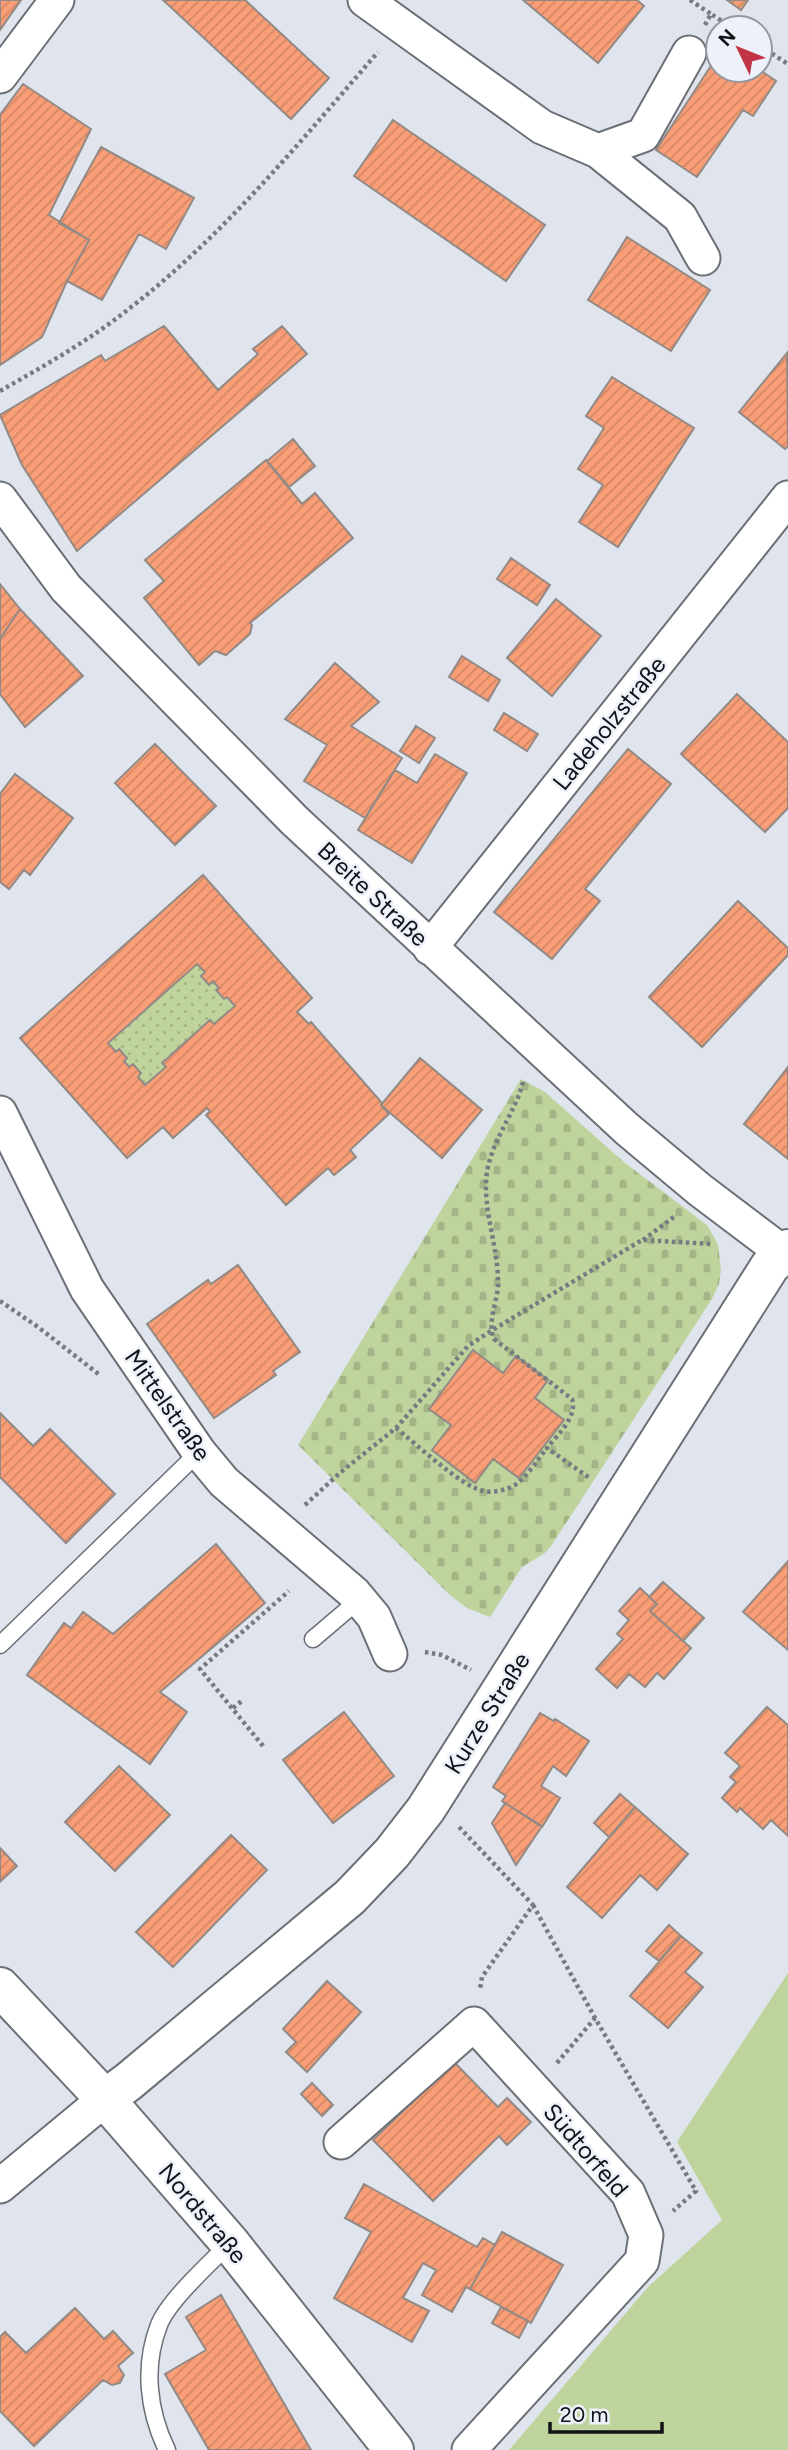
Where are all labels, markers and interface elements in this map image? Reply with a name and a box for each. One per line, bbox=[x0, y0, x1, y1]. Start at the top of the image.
north arrow bbox=[704, 14, 774, 84]
text: N bbox=[714, 25, 740, 51]
street label: Ladeholzstraße bbox=[546, 650, 672, 796]
street label: Breite Straße bbox=[312, 836, 434, 952]
street label: Mittelstraße bbox=[119, 1344, 217, 1466]
street label: Kurze Straße bbox=[438, 1647, 536, 1779]
street label: Südtorfeld bbox=[538, 2097, 634, 2203]
street label: Nordstraße bbox=[153, 2157, 253, 2269]
scale bar bbox=[550, 2390, 662, 2434]
text: 20 m bbox=[560, 2402, 608, 2427]

